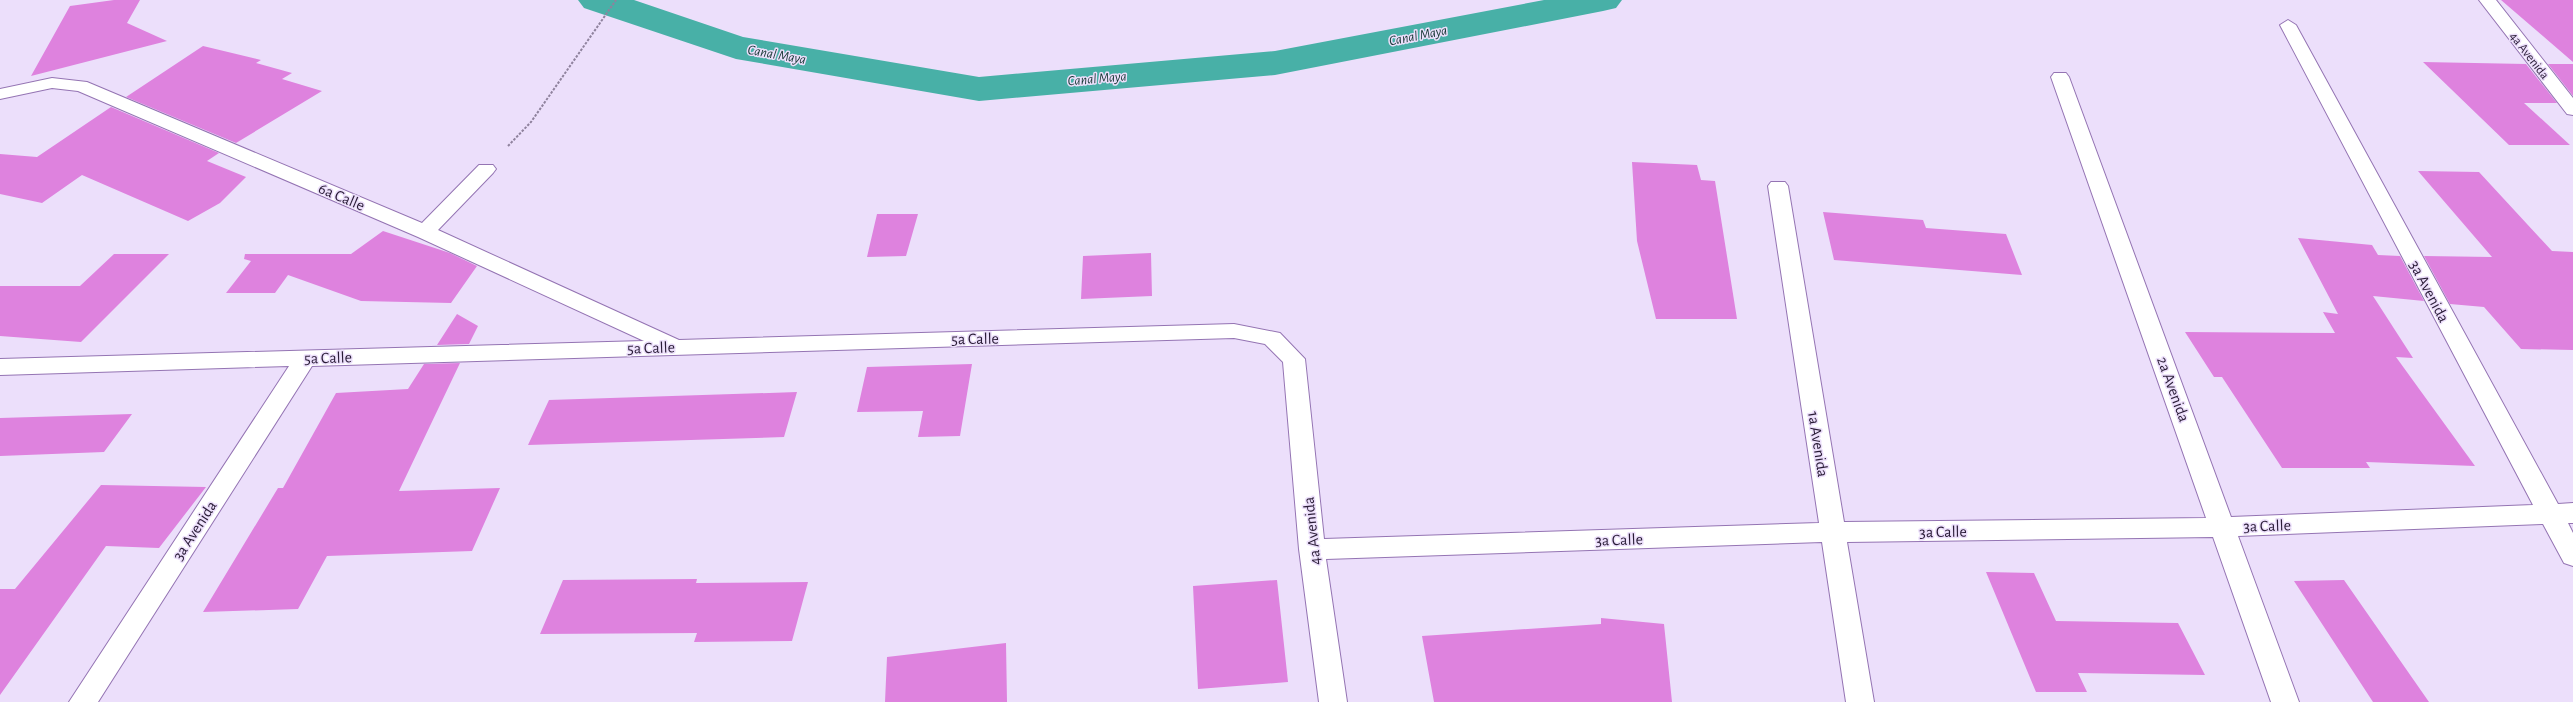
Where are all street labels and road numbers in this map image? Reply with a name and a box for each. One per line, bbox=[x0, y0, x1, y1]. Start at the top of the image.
street label: 4a Avenida bbox=[2507, 30, 2551, 82]
street label: 6a Calle bbox=[316, 180, 367, 214]
street label: 3a Avenida bbox=[2406, 258, 2452, 325]
street label: 5a Calle bbox=[951, 331, 999, 347]
street label: 5a Calle bbox=[627, 339, 675, 357]
street label: 5a Calle bbox=[304, 349, 352, 367]
street label: 2a Avenida bbox=[2154, 355, 2192, 424]
street label: 1a Avenida bbox=[1805, 410, 1831, 478]
street label: 4a Avenida bbox=[1300, 496, 1324, 566]
street label: 3a Avenida bbox=[170, 498, 220, 563]
street label: 3a Calle bbox=[2243, 517, 2291, 535]
street label: 3a Calle bbox=[1919, 524, 1967, 540]
street label: 3a Calle bbox=[1595, 531, 1643, 549]

